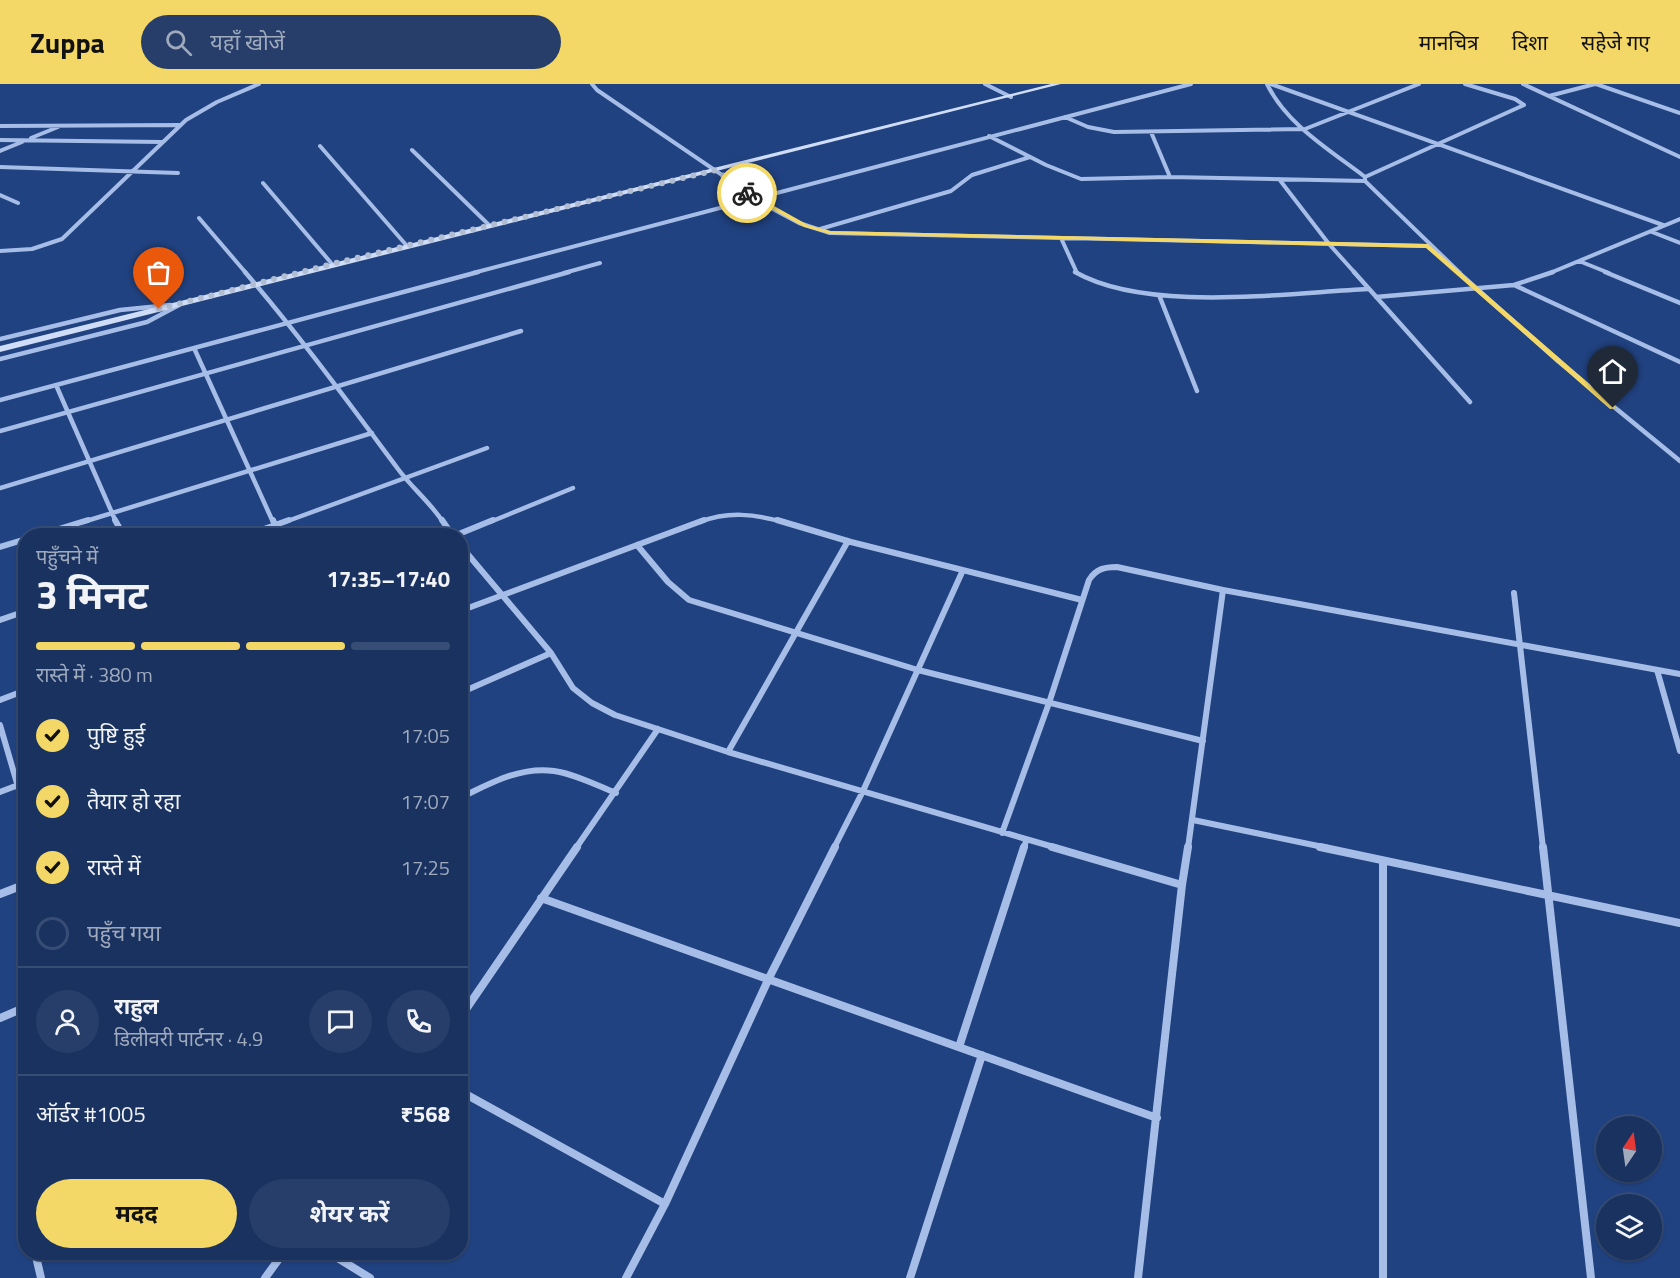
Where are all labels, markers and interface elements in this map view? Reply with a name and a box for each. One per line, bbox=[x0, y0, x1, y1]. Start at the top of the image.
search box bbox=[141, 15, 561, 69]
text: Zuppa bbox=[30, 21, 105, 64]
text: यहाँ खोजें bbox=[210, 25, 285, 59]
icon: search bbox=[162, 26, 195, 59]
text: मानचित्र bbox=[1419, 26, 1479, 58]
text: दिशा bbox=[1512, 26, 1548, 58]
text: सहेजे गए bbox=[1581, 26, 1650, 58]
courier bbox=[717, 163, 777, 223]
icon: bike bbox=[731, 177, 764, 210]
pin bbox=[133, 247, 184, 309]
icon: bag bbox=[142, 256, 175, 289]
pin bbox=[1587, 346, 1638, 408]
icon: home bbox=[1596, 355, 1629, 388]
text: पहुँचने में bbox=[36, 541, 98, 572]
text: 17:35–17:40 bbox=[327, 562, 450, 596]
text: 3 मिनट bbox=[36, 565, 148, 624]
text: रास्ते में · 380 m bbox=[36, 659, 153, 690]
text: पुष्टि हुई bbox=[87, 718, 145, 752]
icon: check bbox=[36, 719, 69, 752]
text: 17:05 bbox=[401, 720, 450, 751]
text: तैयार हो रहा bbox=[87, 784, 180, 818]
icon: check bbox=[36, 785, 69, 818]
text: 17:07 bbox=[401, 786, 450, 817]
text: रास्ते में bbox=[87, 850, 141, 884]
icon: check bbox=[36, 851, 69, 884]
text: 17:25 bbox=[401, 852, 450, 883]
text: पहुँच गया bbox=[87, 916, 161, 950]
text: राहुल bbox=[114, 989, 159, 1023]
button: person bbox=[36, 990, 99, 1053]
button: chat bbox=[309, 990, 372, 1053]
button: phone bbox=[387, 990, 450, 1053]
text: डिलीवरी पार्टनर · 4.9 bbox=[114, 1023, 263, 1054]
text: ऑर्डर #1005 bbox=[36, 1097, 146, 1131]
text: ₹568 bbox=[400, 1097, 450, 1131]
north arrow bbox=[1596, 1116, 1662, 1182]
map controls bbox=[1596, 1116, 1662, 1260]
button: मदद bbox=[36, 1179, 237, 1248]
button: शेयर करें bbox=[249, 1179, 450, 1248]
button: layers bbox=[1596, 1194, 1662, 1260]

